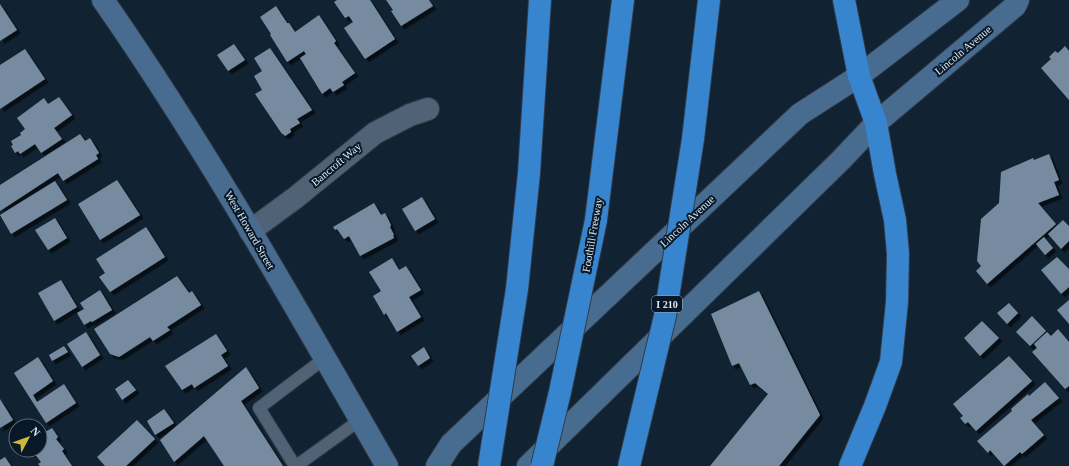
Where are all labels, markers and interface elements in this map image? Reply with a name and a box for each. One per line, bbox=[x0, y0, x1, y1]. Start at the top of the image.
street label: Lincoln Avenue bbox=[932, 23, 994, 77]
street label: Bancroft Way bbox=[309, 140, 364, 188]
street label: West Howard Street bbox=[223, 189, 277, 271]
street label: Lincoln Avenue bbox=[657, 193, 717, 249]
street label: Foothill Freeway bbox=[580, 196, 605, 273]
road number: I 210 bbox=[652, 296, 682, 312]
north arrow bbox=[8, 418, 48, 458]
text: N bbox=[28, 425, 43, 438]

